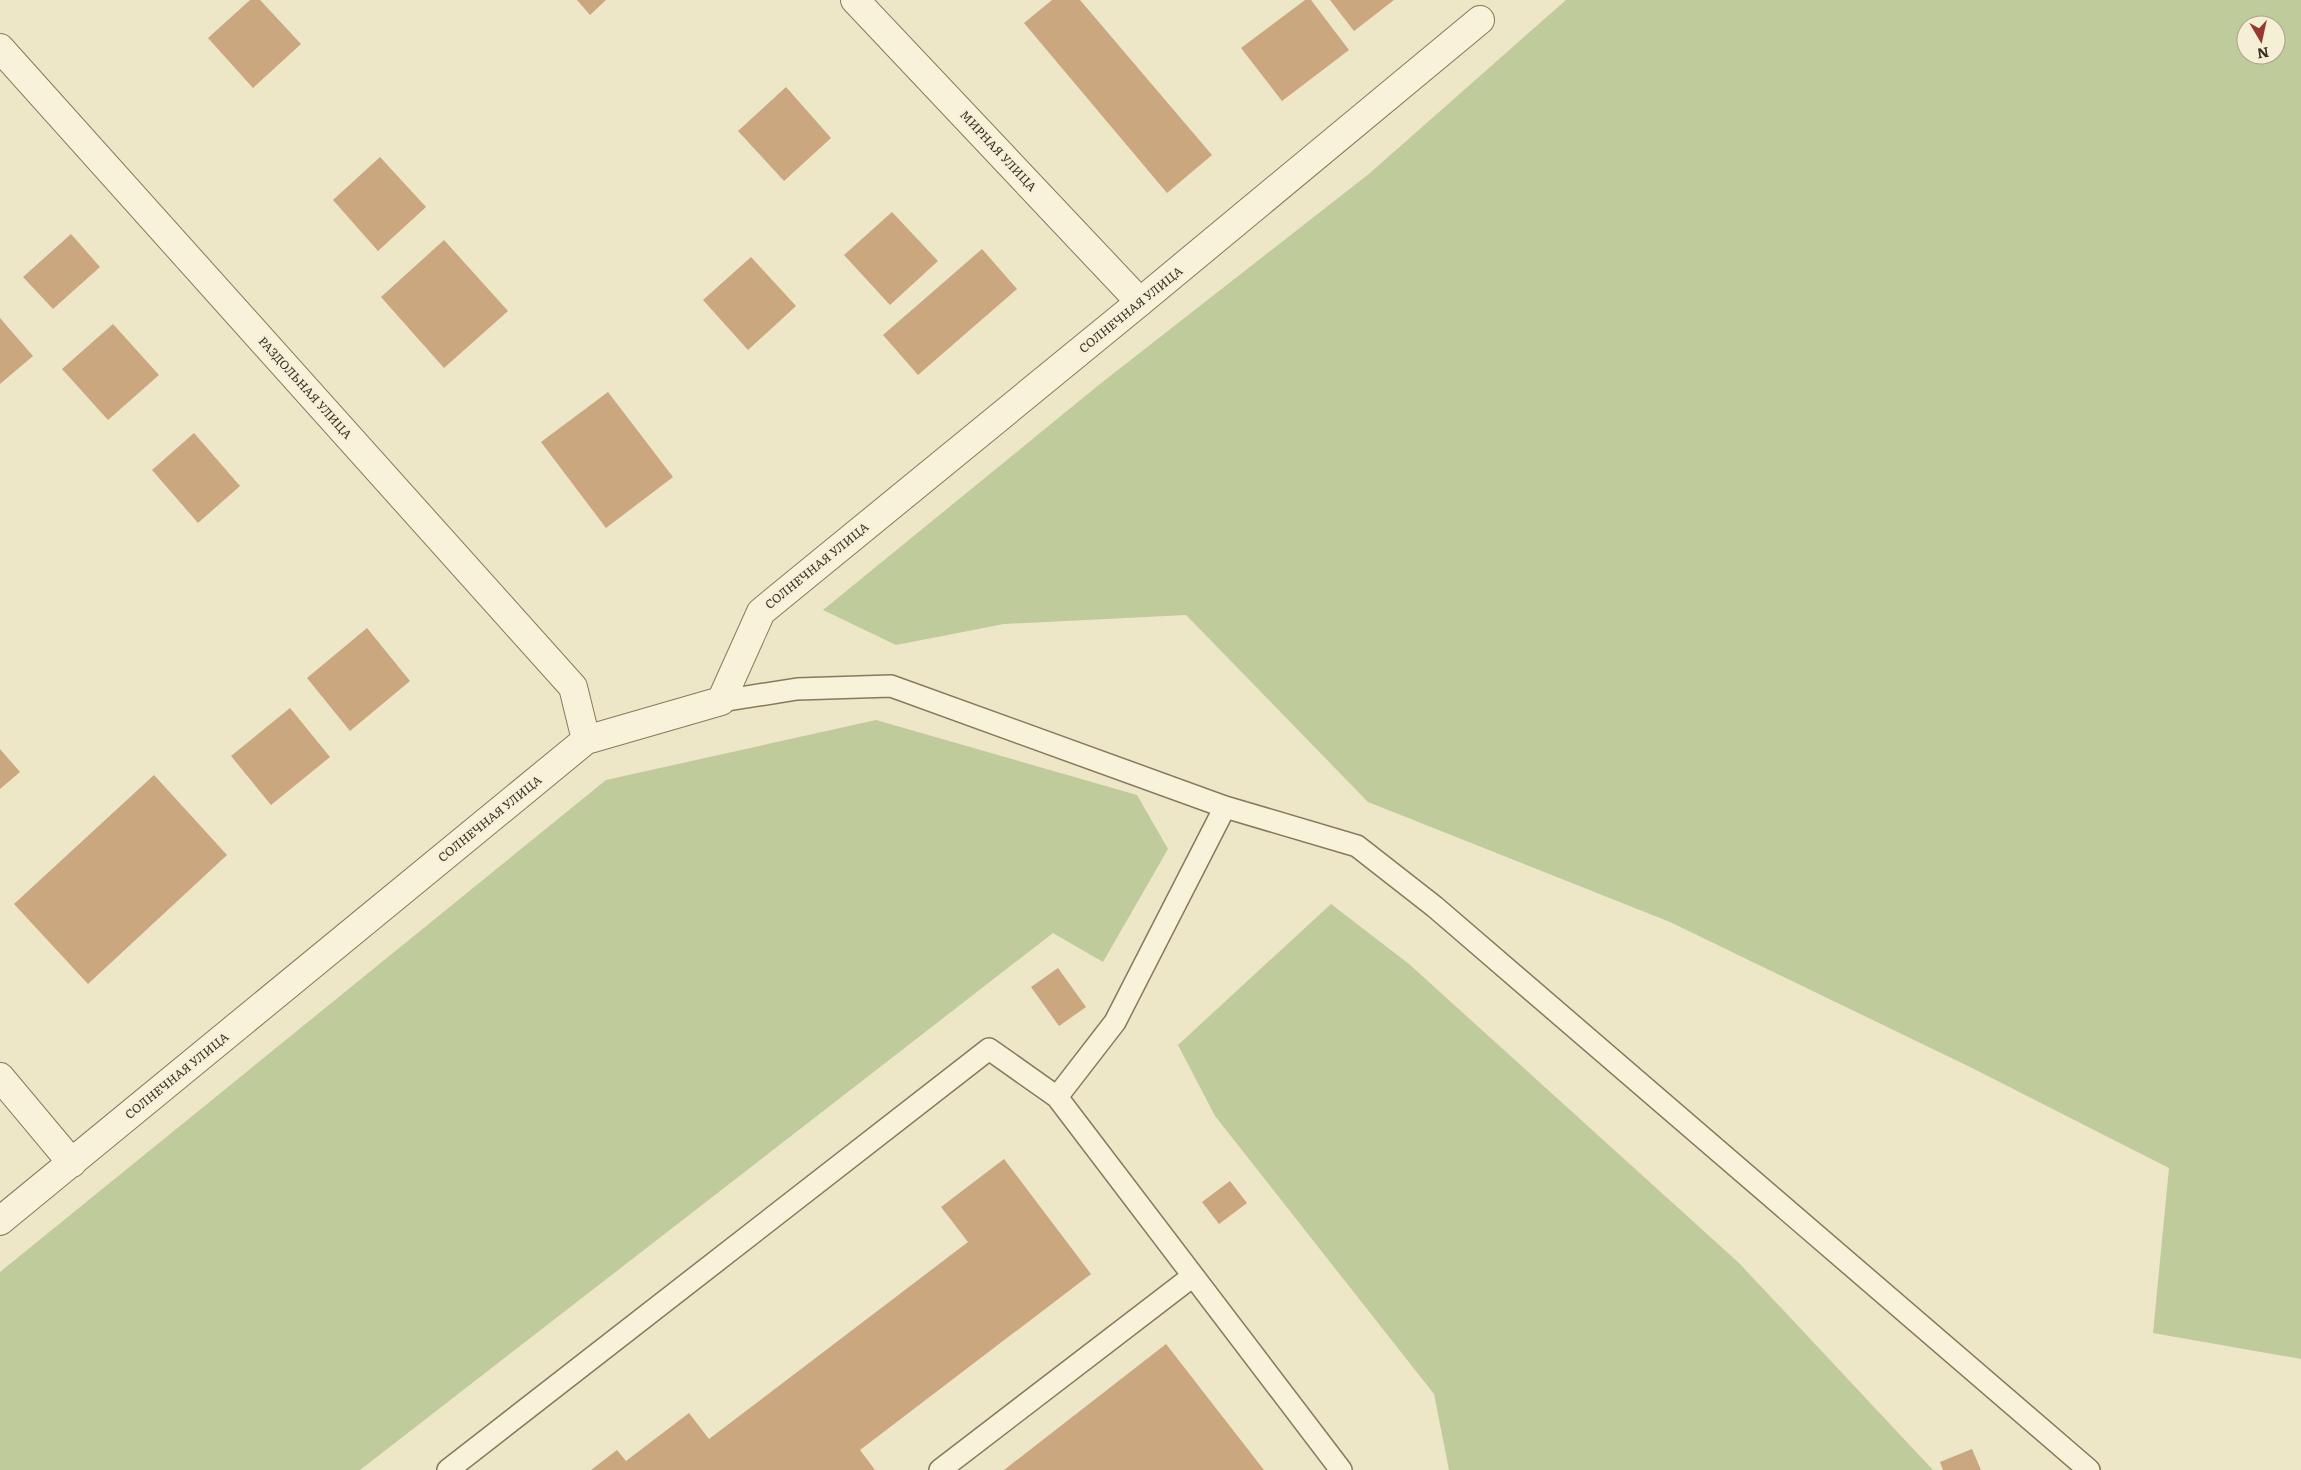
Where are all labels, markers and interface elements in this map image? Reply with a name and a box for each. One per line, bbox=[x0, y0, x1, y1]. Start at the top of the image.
north arrow bbox=[2236, 15, 2286, 65]
text: N bbox=[2256, 43, 2271, 65]
street label: МИРНАЯ УЛИЦА bbox=[956, 106, 1041, 195]
street label: СОЛНЕЧНАЯ УЛИЦА bbox=[1075, 262, 1186, 357]
street label: РАЗДОЛЬНАЯ УЛИЦА bbox=[255, 332, 357, 443]
street label: СОЛНЕЧНАЯ УЛИЦА bbox=[761, 518, 872, 613]
street label: СОЛНЕЧНАЯ УЛИЦА bbox=[434, 771, 545, 866]
street label: СОЛНЕЧНАЯ УЛИЦА bbox=[121, 1028, 232, 1123]

